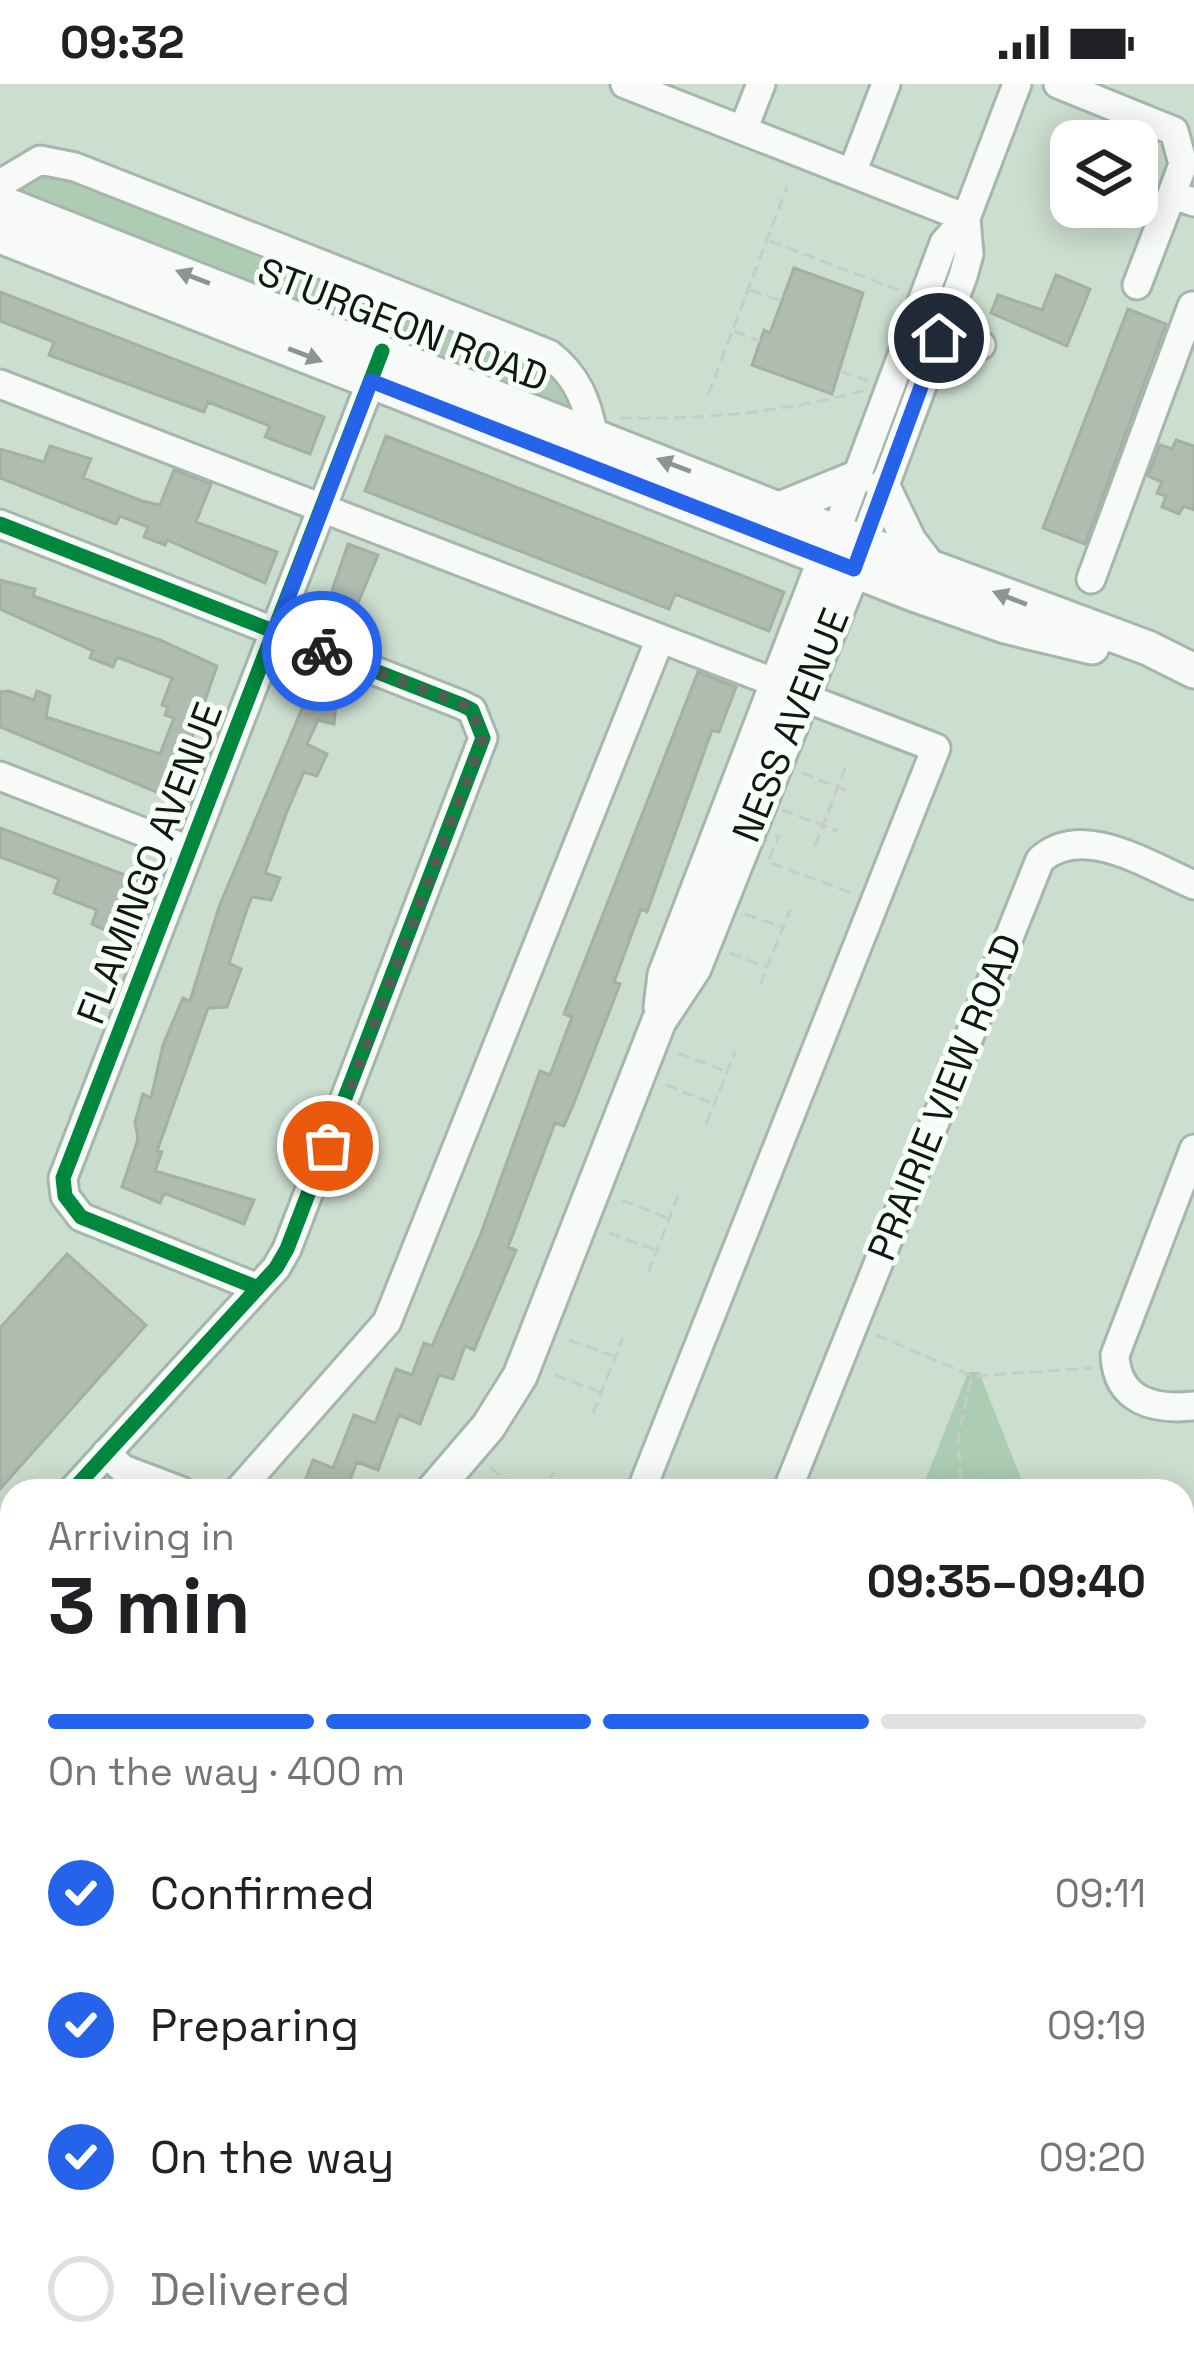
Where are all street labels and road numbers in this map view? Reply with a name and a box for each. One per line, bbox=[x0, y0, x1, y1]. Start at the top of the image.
street label: STURGEON ROAD bbox=[251, 247, 555, 402]
street label: NESS AVENUE bbox=[721, 601, 860, 849]
street label: FLAMINGO AVENUE bbox=[66, 696, 233, 1031]
street label: PRAIRIE VIEW ROAD bbox=[857, 927, 1032, 1268]

